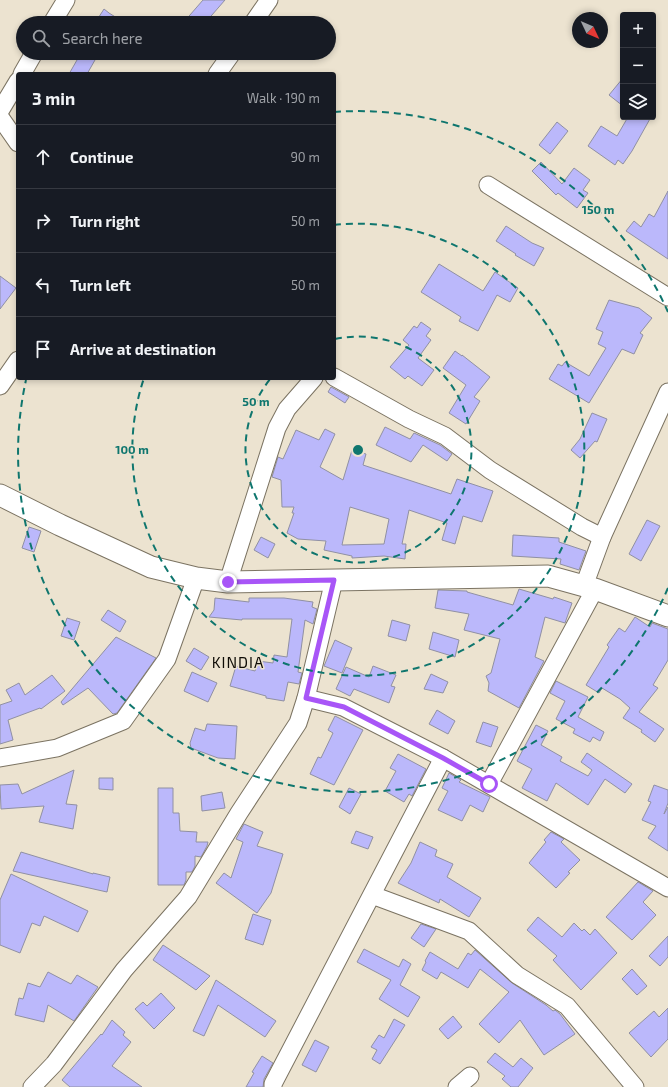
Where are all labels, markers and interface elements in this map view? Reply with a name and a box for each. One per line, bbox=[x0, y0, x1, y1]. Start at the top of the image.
north arrow bbox=[572, 12, 608, 48]
map controls bbox=[620, 12, 656, 120]
button: + bbox=[620, 12, 656, 48]
search box bbox=[16, 16, 336, 60]
icon: search bbox=[30, 27, 52, 49]
text: Search here bbox=[62, 29, 143, 47]
button: − bbox=[620, 48, 656, 84]
button: layers bbox=[620, 84, 656, 120]
text: 3 min bbox=[32, 88, 75, 108]
text: Walk · 190 m bbox=[247, 90, 320, 106]
icon: ahead bbox=[32, 146, 54, 168]
text: Continue bbox=[70, 148, 133, 166]
text: 90 m bbox=[290, 149, 320, 165]
text: 150 m bbox=[582, 202, 614, 216]
icon: right bbox=[32, 210, 54, 232]
text: Turn right bbox=[70, 212, 140, 230]
text: 50 m bbox=[291, 213, 320, 229]
icon: left bbox=[32, 274, 54, 296]
text: Turn left bbox=[70, 276, 131, 294]
text: 50 m bbox=[291, 277, 320, 293]
icon: arrive bbox=[32, 338, 54, 360]
text: Arrive at destination bbox=[70, 340, 216, 358]
text: 50 m bbox=[242, 394, 270, 408]
text: 100 m bbox=[115, 442, 149, 456]
centre of rings bbox=[351, 443, 365, 457]
route end bbox=[219, 573, 237, 591]
district label: KINDIA bbox=[212, 653, 264, 671]
route start bbox=[480, 775, 498, 793]

